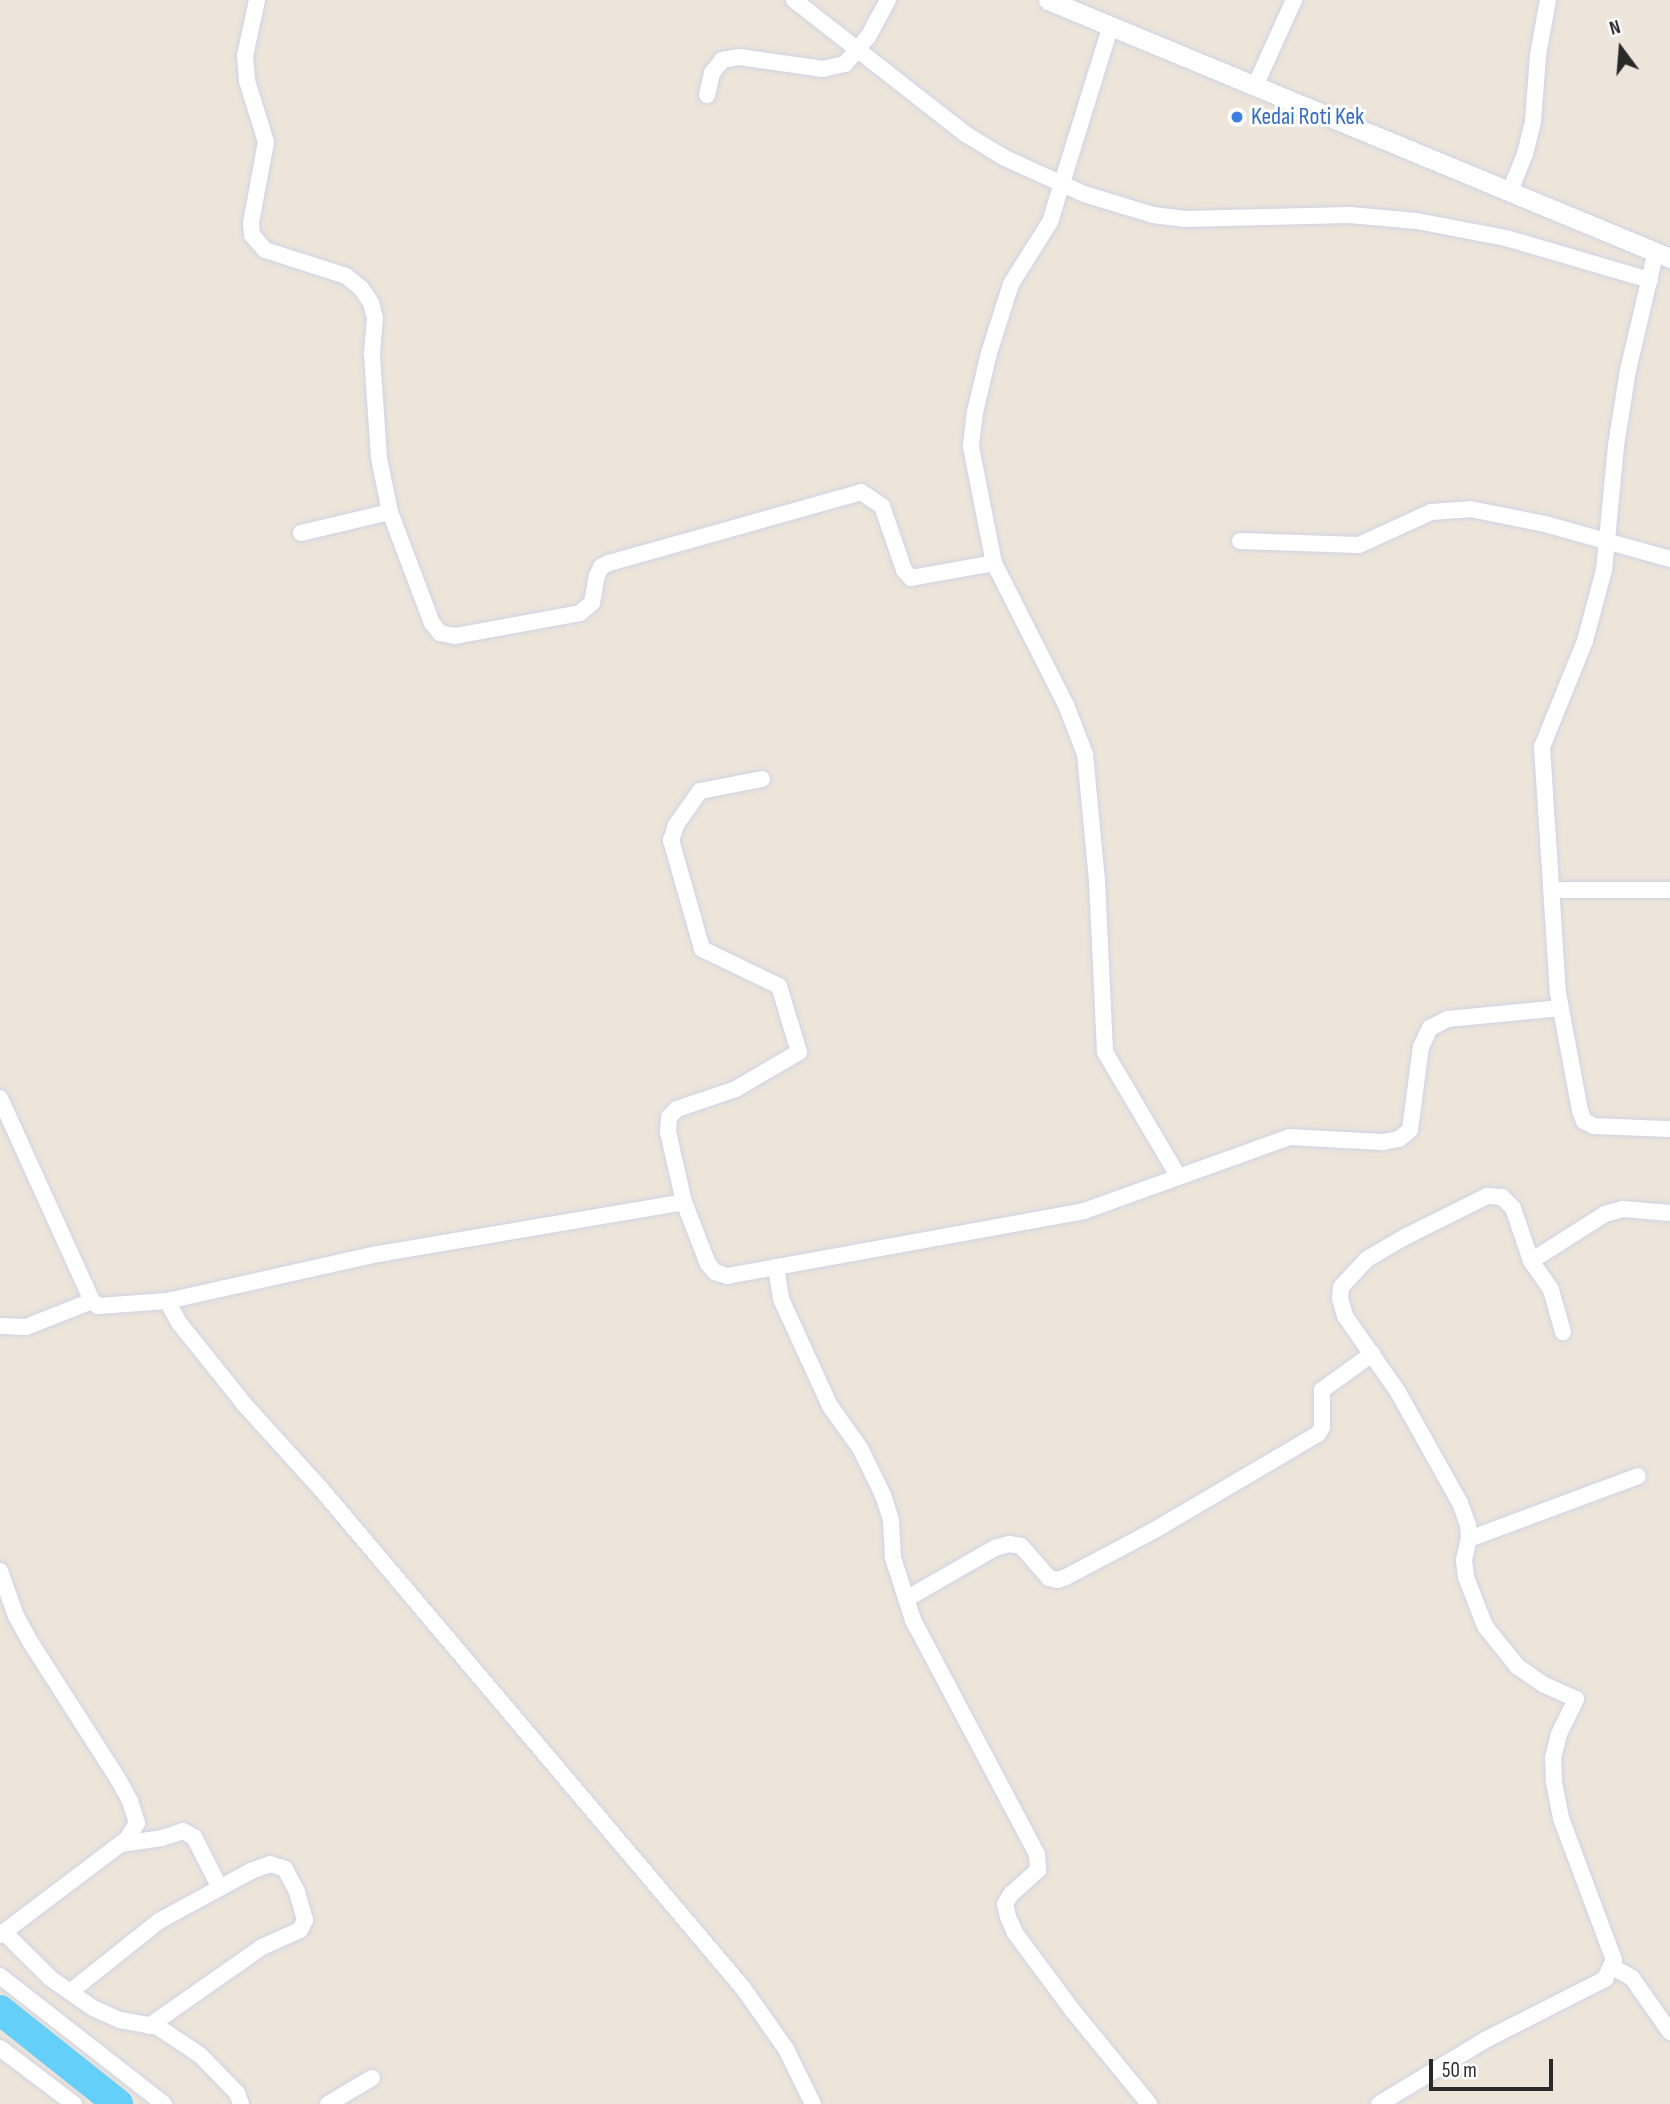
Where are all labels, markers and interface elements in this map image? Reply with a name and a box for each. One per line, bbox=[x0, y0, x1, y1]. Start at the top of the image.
north arrow bbox=[1586, 14, 1656, 84]
text: N bbox=[1607, 16, 1623, 41]
place label: Kedai Roti Kek bbox=[1251, 103, 1364, 131]
marker: Kedai Roti Kek bbox=[1229, 109, 1245, 125]
scale bar bbox=[1432, 2044, 1556, 2088]
text: 50 m bbox=[1442, 2058, 1477, 2083]

